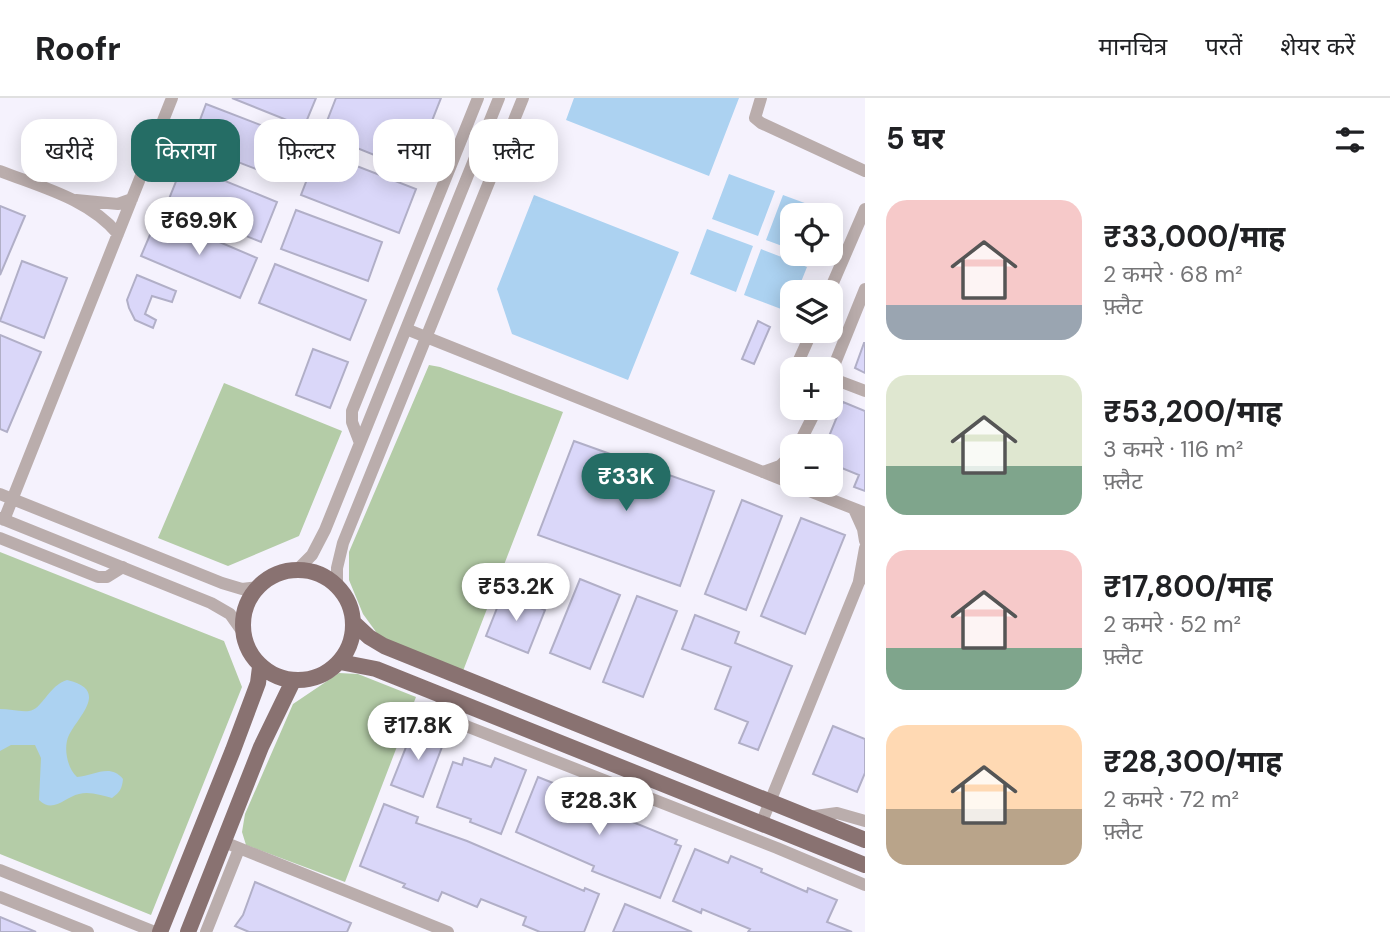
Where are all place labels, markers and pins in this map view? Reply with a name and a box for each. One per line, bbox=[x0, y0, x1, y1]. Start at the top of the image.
pin: ₹69.9K bbox=[142, 198, 256, 257]
pin: ₹33K bbox=[585, 454, 667, 513]
pin: ₹53.2K bbox=[459, 564, 573, 623]
pin: ₹17.8K bbox=[361, 702, 475, 762]
pin: ₹28.3K bbox=[542, 778, 656, 837]

